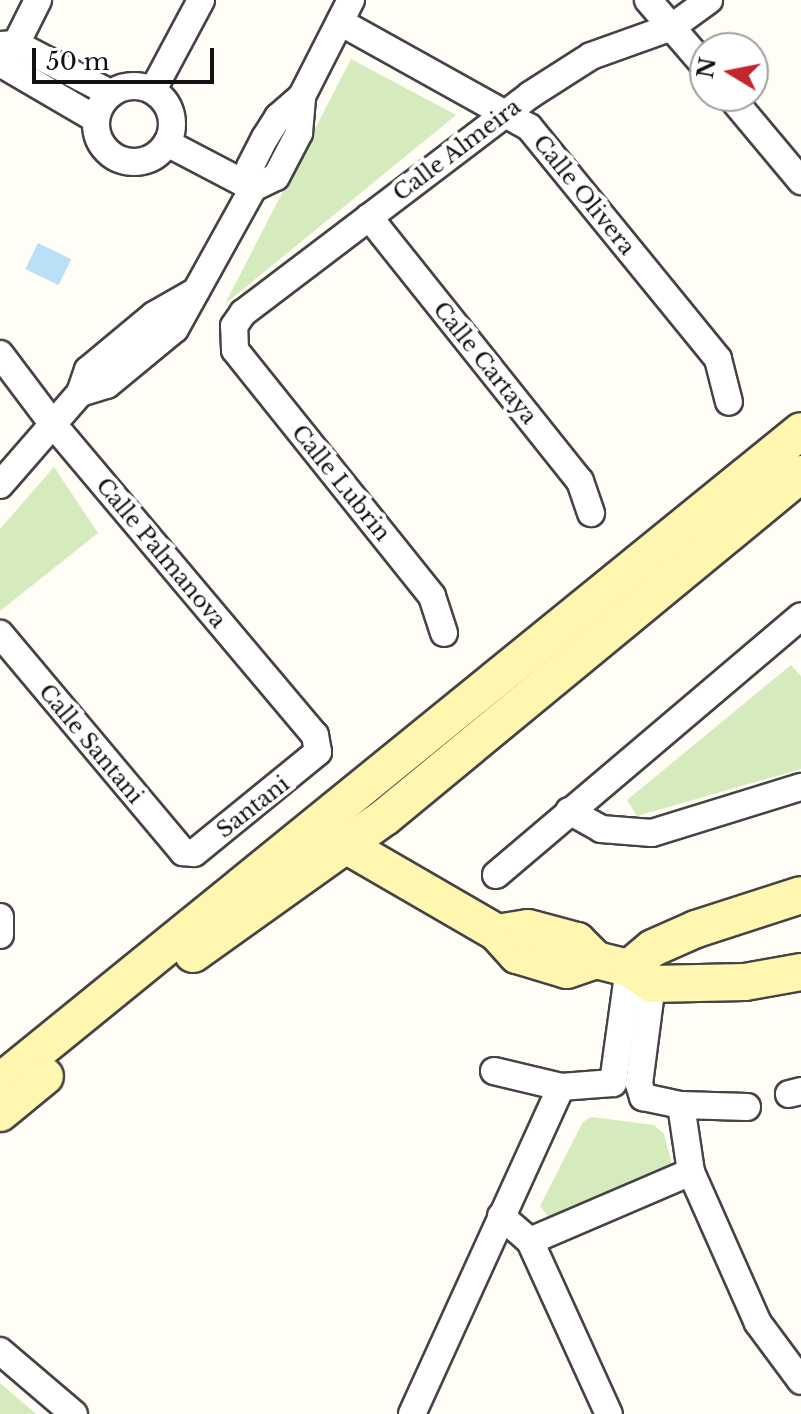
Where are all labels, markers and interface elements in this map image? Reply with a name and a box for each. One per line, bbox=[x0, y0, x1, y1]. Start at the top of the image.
scale bar bbox=[36, 32, 218, 82]
north arrow bbox=[689, 32, 769, 112]
text: 50 m bbox=[46, 47, 109, 76]
text: N bbox=[692, 56, 722, 81]
street label: Calle Almeira bbox=[388, 93, 526, 207]
street label: Calle Olivera bbox=[528, 130, 640, 260]
street label: Calle Cartaya bbox=[428, 297, 542, 429]
street label: Calle Lubrin bbox=[286, 420, 396, 546]
street label: Calle Palmanova bbox=[91, 473, 231, 633]
street label: Calle Santani bbox=[33, 679, 149, 809]
street label: Santani bbox=[212, 771, 294, 843]

